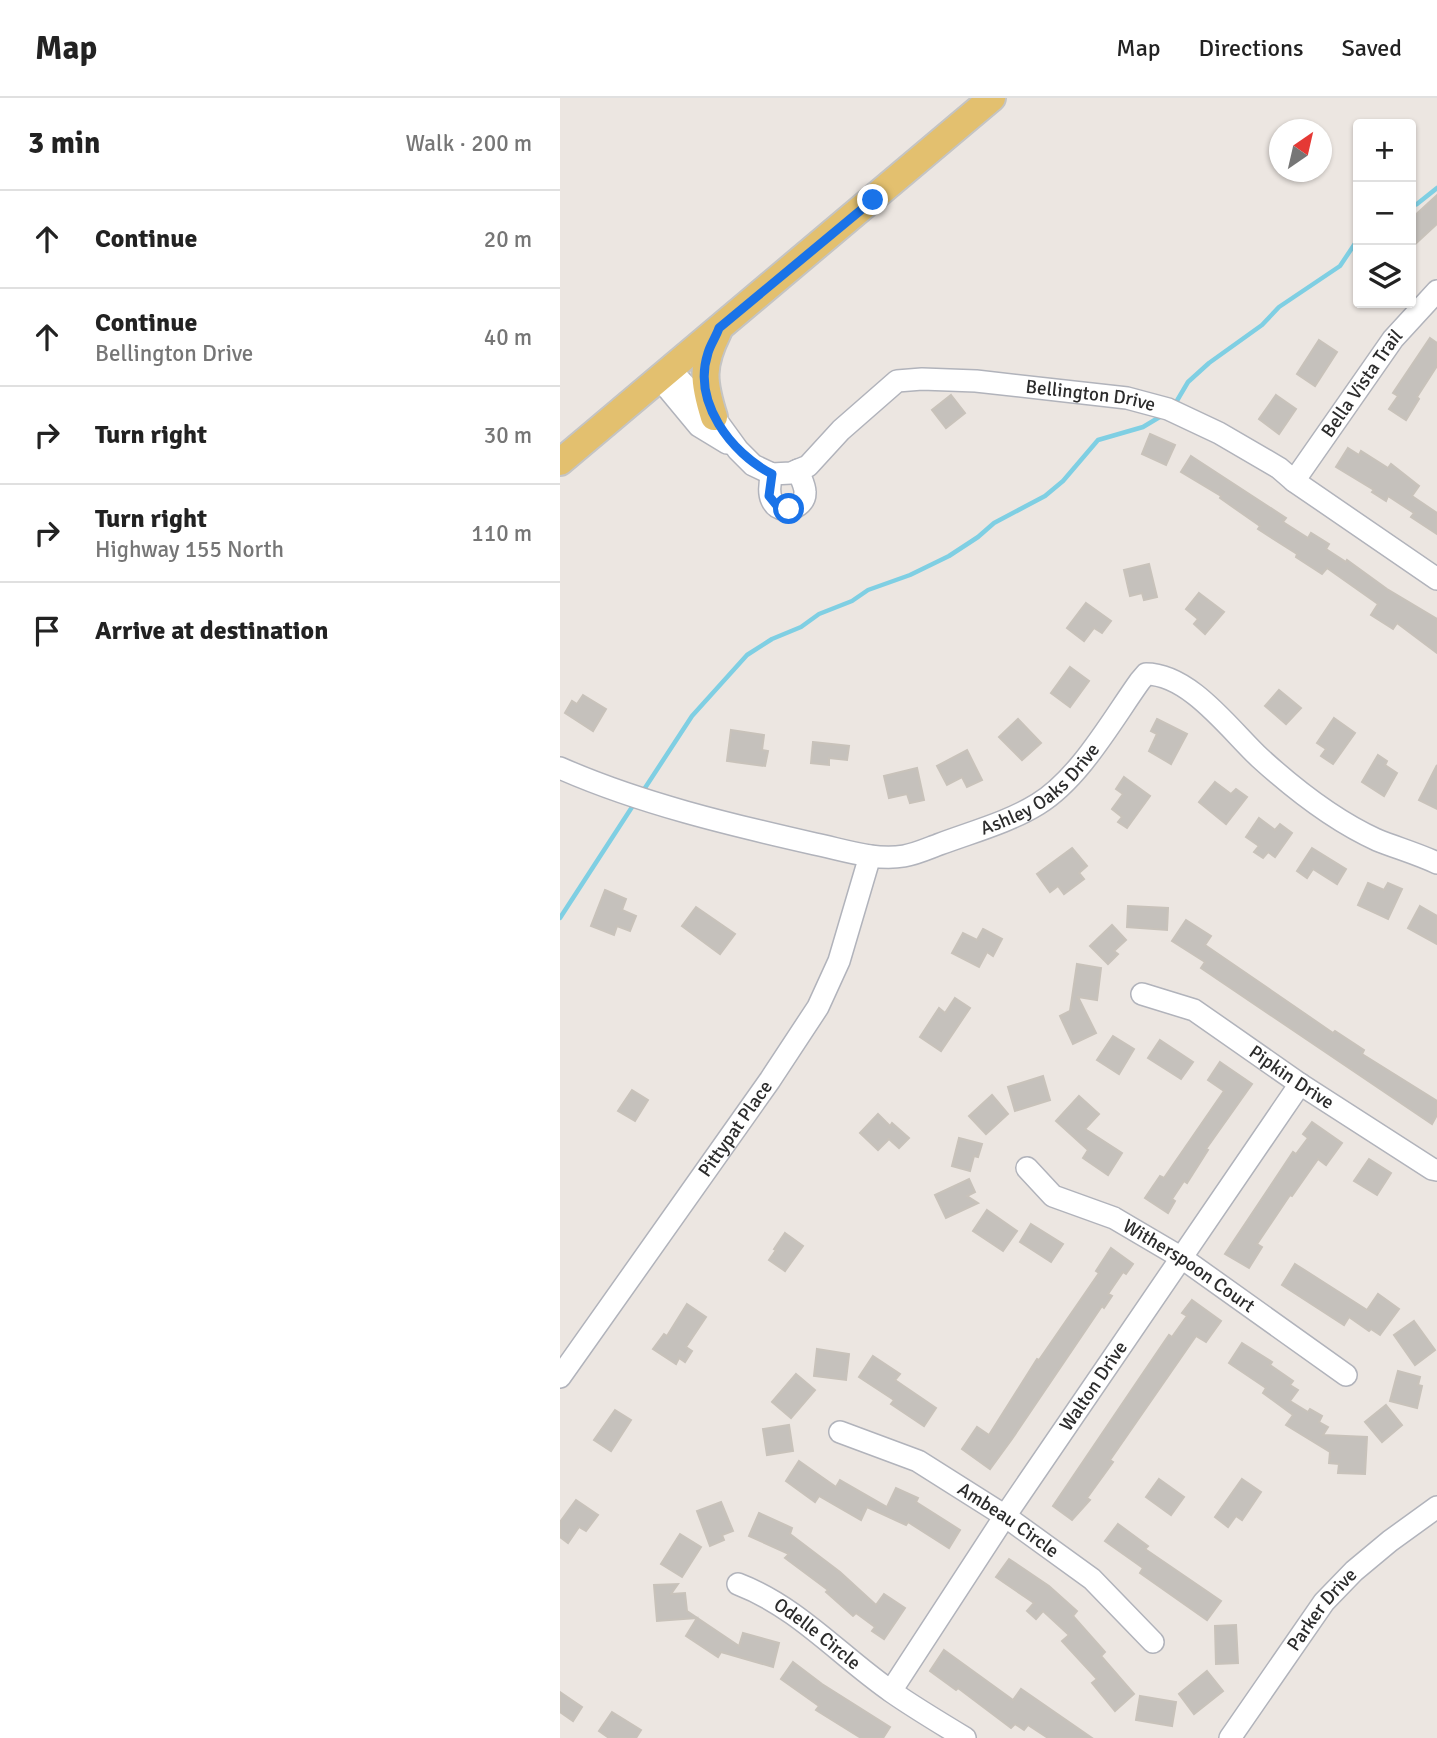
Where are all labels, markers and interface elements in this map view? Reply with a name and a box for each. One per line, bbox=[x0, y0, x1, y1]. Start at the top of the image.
text: Map bbox=[35, 28, 97, 69]
text: Map bbox=[1116, 33, 1161, 63]
text: Directions bbox=[1199, 33, 1304, 63]
text: Saved bbox=[1342, 33, 1402, 63]
north arrow bbox=[1269, 119, 1332, 182]
map controls bbox=[1353, 119, 1416, 308]
button: + bbox=[1353, 119, 1416, 182]
text: 3 min bbox=[28, 125, 100, 162]
text: Walk · 200 m bbox=[406, 129, 532, 158]
button: − bbox=[1353, 182, 1416, 245]
route end bbox=[857, 184, 888, 215]
icon: ahead bbox=[28, 220, 66, 258]
text: Continue bbox=[95, 223, 197, 255]
text: 20 m bbox=[484, 225, 532, 254]
button: layers bbox=[1353, 245, 1416, 308]
text: Continue bbox=[95, 307, 197, 339]
icon: ahead bbox=[28, 318, 66, 356]
text: 40 m bbox=[484, 323, 532, 352]
street label: Bella Vista Trail bbox=[1316, 324, 1408, 442]
text: Bellington Drive bbox=[95, 339, 253, 368]
street label: Bellington Drive bbox=[1024, 375, 1158, 417]
icon: right bbox=[28, 416, 66, 454]
text: Turn right bbox=[95, 419, 207, 451]
text: 30 m bbox=[484, 421, 532, 450]
route start bbox=[773, 493, 804, 524]
text: Turn right bbox=[95, 503, 207, 535]
icon: right bbox=[28, 514, 66, 552]
text: 110 m bbox=[471, 519, 532, 548]
text: Highway 155 North bbox=[95, 535, 284, 564]
icon: arrive bbox=[28, 612, 66, 650]
text: Arrive at destination bbox=[95, 615, 328, 647]
street label: Ashley Oaks Drive bbox=[977, 739, 1105, 841]
street label: Pipkin Drive bbox=[1244, 1040, 1339, 1115]
street label: Pittypat Place bbox=[693, 1076, 778, 1182]
street label: Witherspoon Court bbox=[1119, 1214, 1260, 1318]
street label: Walton Drive bbox=[1054, 1337, 1133, 1436]
street label: Ambeau Circle bbox=[953, 1477, 1064, 1563]
street label: Parker Drive bbox=[1282, 1563, 1362, 1656]
street label: Odelle Circle bbox=[769, 1593, 865, 1675]

